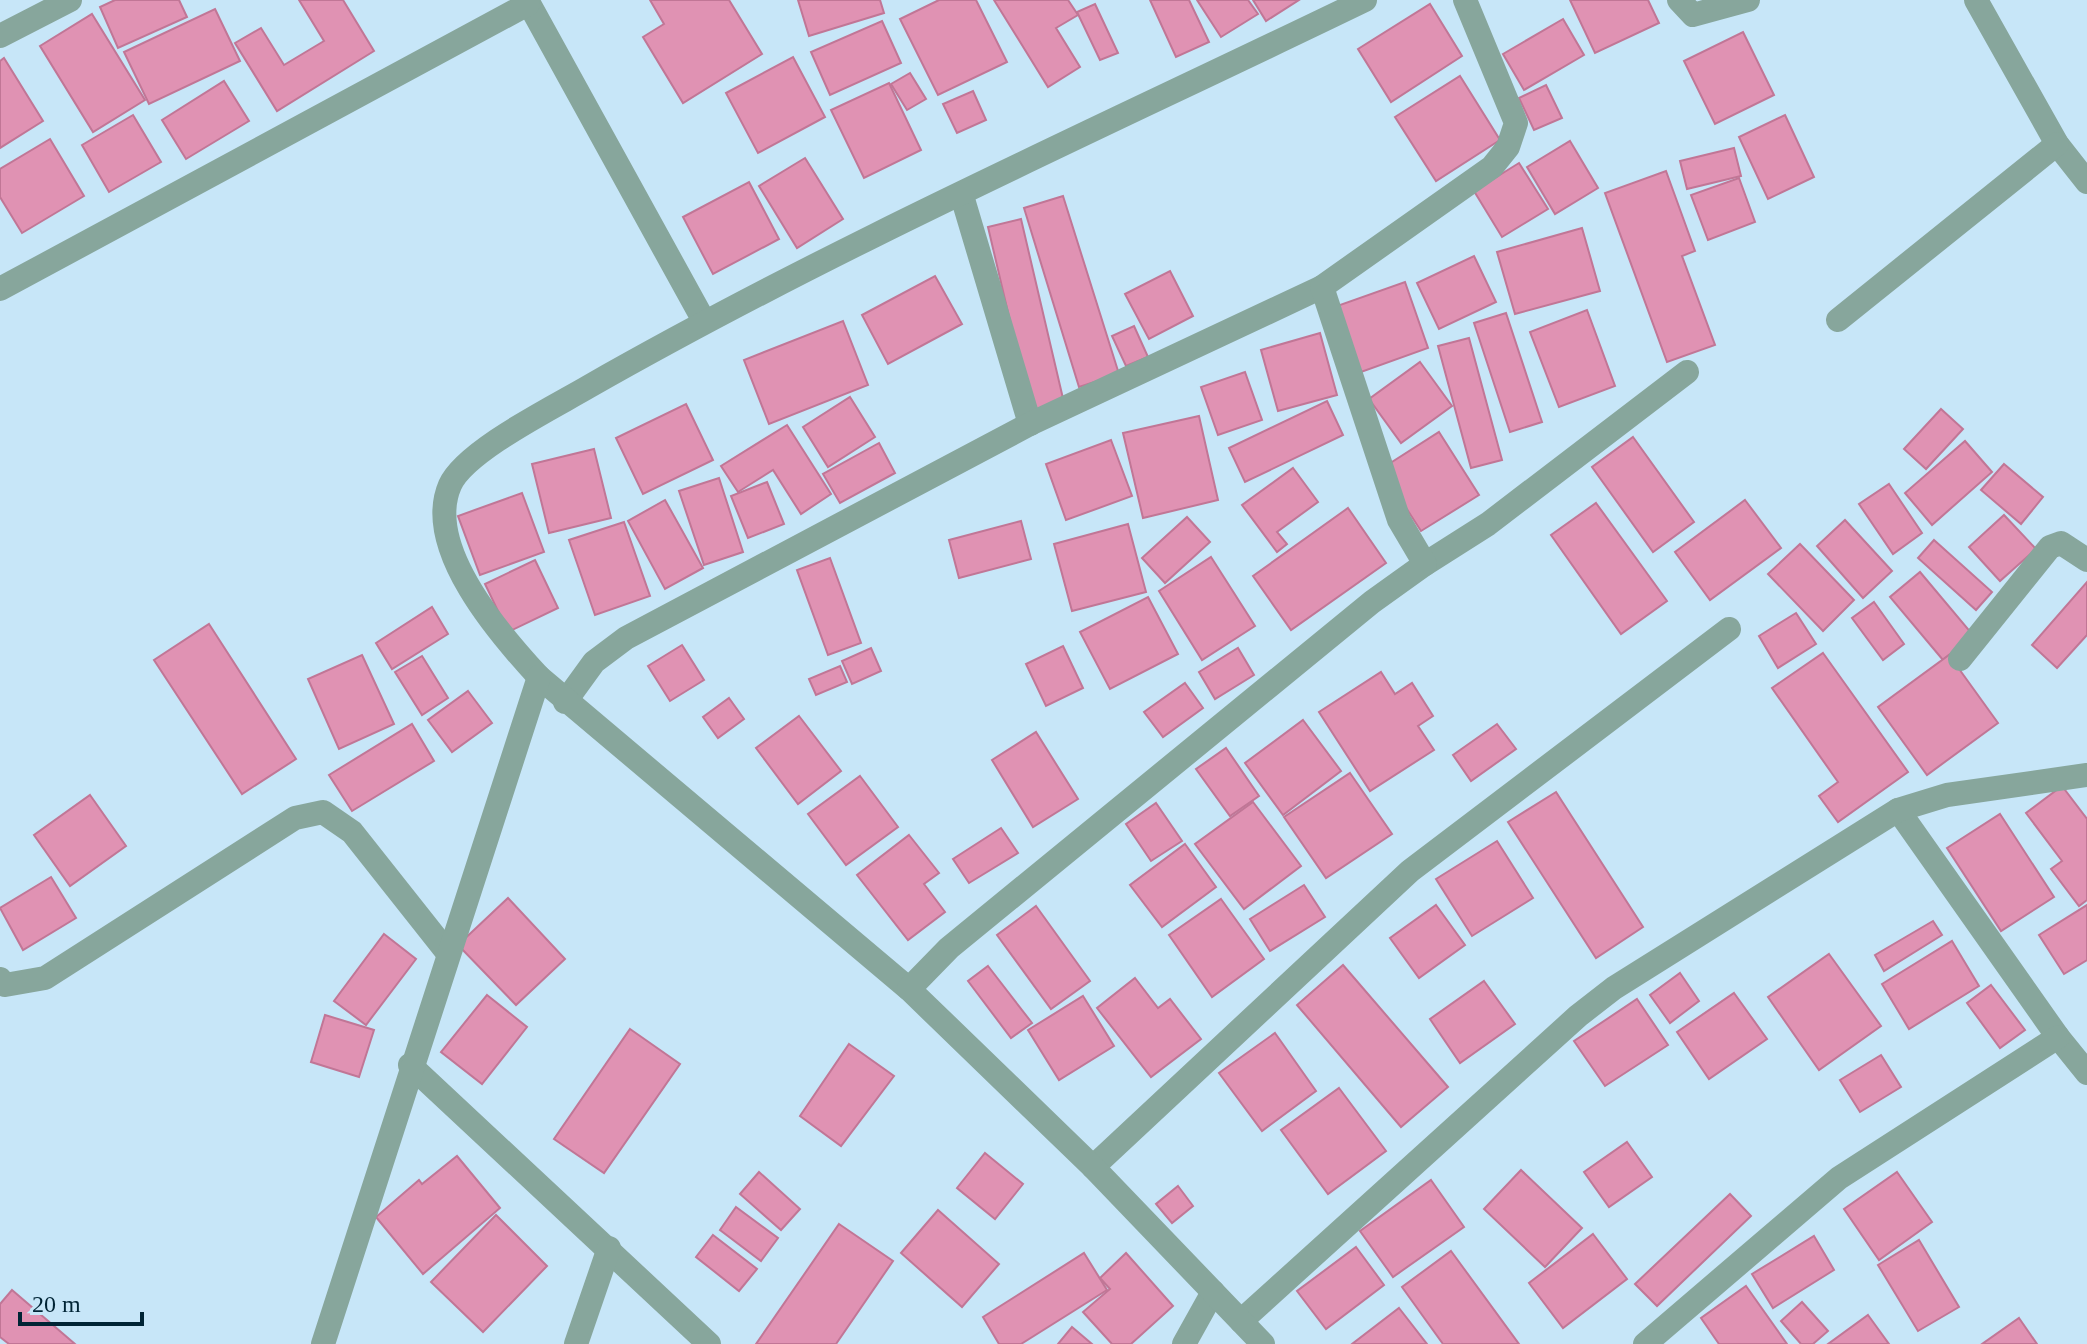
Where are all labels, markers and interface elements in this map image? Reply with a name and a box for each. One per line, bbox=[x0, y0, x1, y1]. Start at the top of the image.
scale bar bbox=[20, 1276, 142, 1326]
text: 20 m bbox=[32, 1291, 81, 1317]

